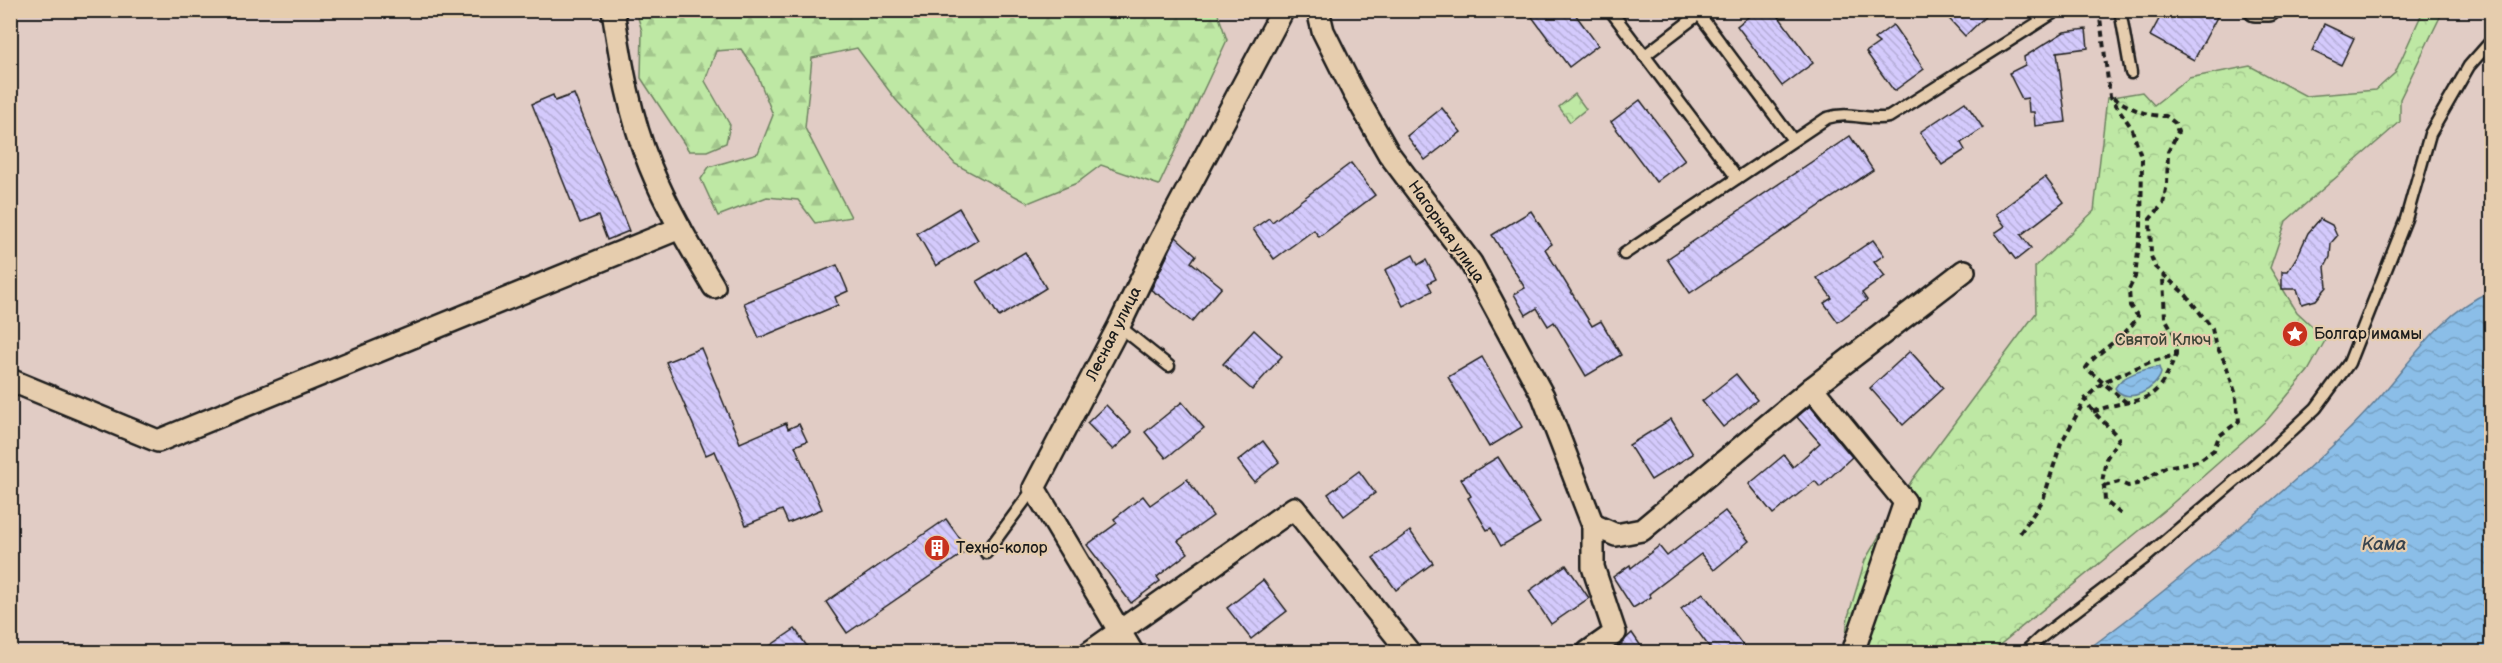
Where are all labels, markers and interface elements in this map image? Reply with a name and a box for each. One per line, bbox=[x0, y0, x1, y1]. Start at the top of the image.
street label: Нагорная улица bbox=[1404, 177, 1489, 287]
street label: Лесная улица bbox=[1082, 283, 1146, 385]
place icon: Болгар имамы bbox=[2280, 319, 2310, 349]
place label: Болгар имамы bbox=[2314, 325, 2422, 344]
park label: Святой Ключ bbox=[2115, 331, 2211, 350]
building icon: Техно-колор bbox=[922, 533, 952, 563]
water label: Кама bbox=[2362, 534, 2406, 555]
place label: Техно-колор bbox=[956, 539, 1048, 558]

